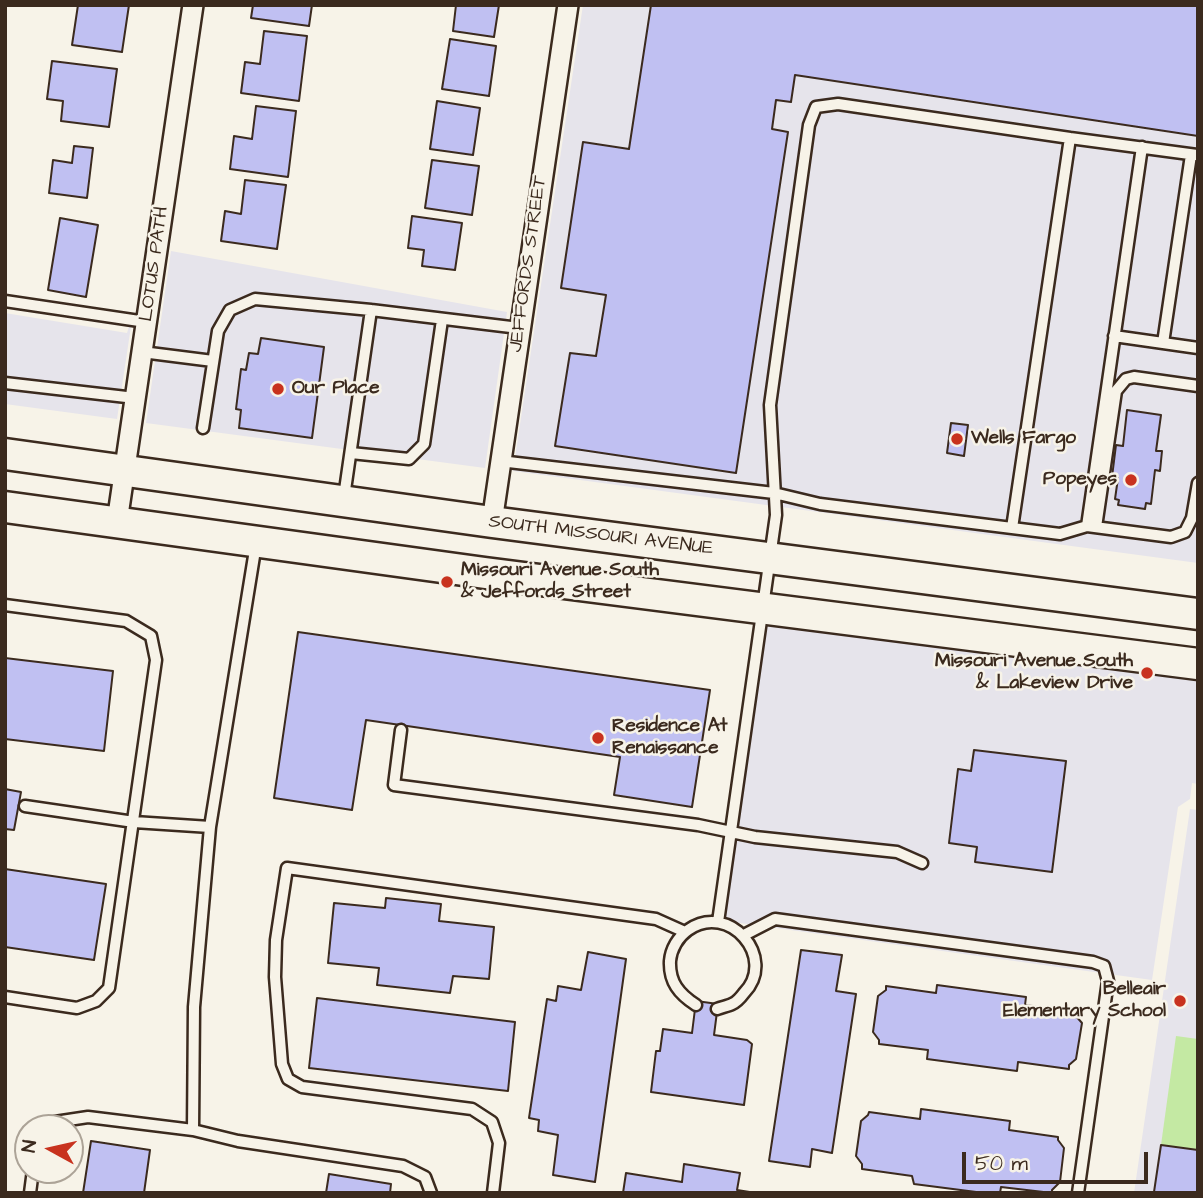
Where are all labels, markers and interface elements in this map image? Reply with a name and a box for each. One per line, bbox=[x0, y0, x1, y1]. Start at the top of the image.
street label: JEFFORDS STREET bbox=[505, 174, 553, 354]
street label: LOTUS PATH bbox=[136, 205, 174, 323]
place label: Our Place bbox=[292, 378, 380, 400]
marker: Our Place bbox=[270, 381, 286, 397]
place label: Wells Fargo bbox=[971, 428, 1076, 450]
marker: Wells Fargo bbox=[949, 431, 965, 447]
place label: Popeyes bbox=[1043, 469, 1117, 491]
marker: Popeyes bbox=[1123, 472, 1139, 488]
street label: SOUTH MISSOURI AVENUE bbox=[487, 511, 715, 561]
place label: Missouri Avenue South & Jeffords Street bbox=[461, 560, 659, 604]
marker: Missouri Avenue South & Jeffords Street bbox=[439, 574, 455, 590]
place label: Missouri Avenue South & Lakeview Drive bbox=[935, 651, 1133, 695]
marker: Missouri Avenue South & Lakeview Drive bbox=[1139, 665, 1155, 681]
place label: Residence At Renaissance bbox=[612, 716, 728, 760]
marker: Residence At Renaissance bbox=[590, 730, 606, 746]
place label: Belleair Elementary School bbox=[1003, 979, 1166, 1023]
marker: Belleair Elementary School bbox=[1172, 993, 1188, 1009]
north arrow bbox=[14, 1114, 84, 1184]
scale bar bbox=[965, 1138, 1150, 1182]
text: N bbox=[15, 1139, 44, 1154]
text: 50 m bbox=[975, 1149, 1028, 1178]

